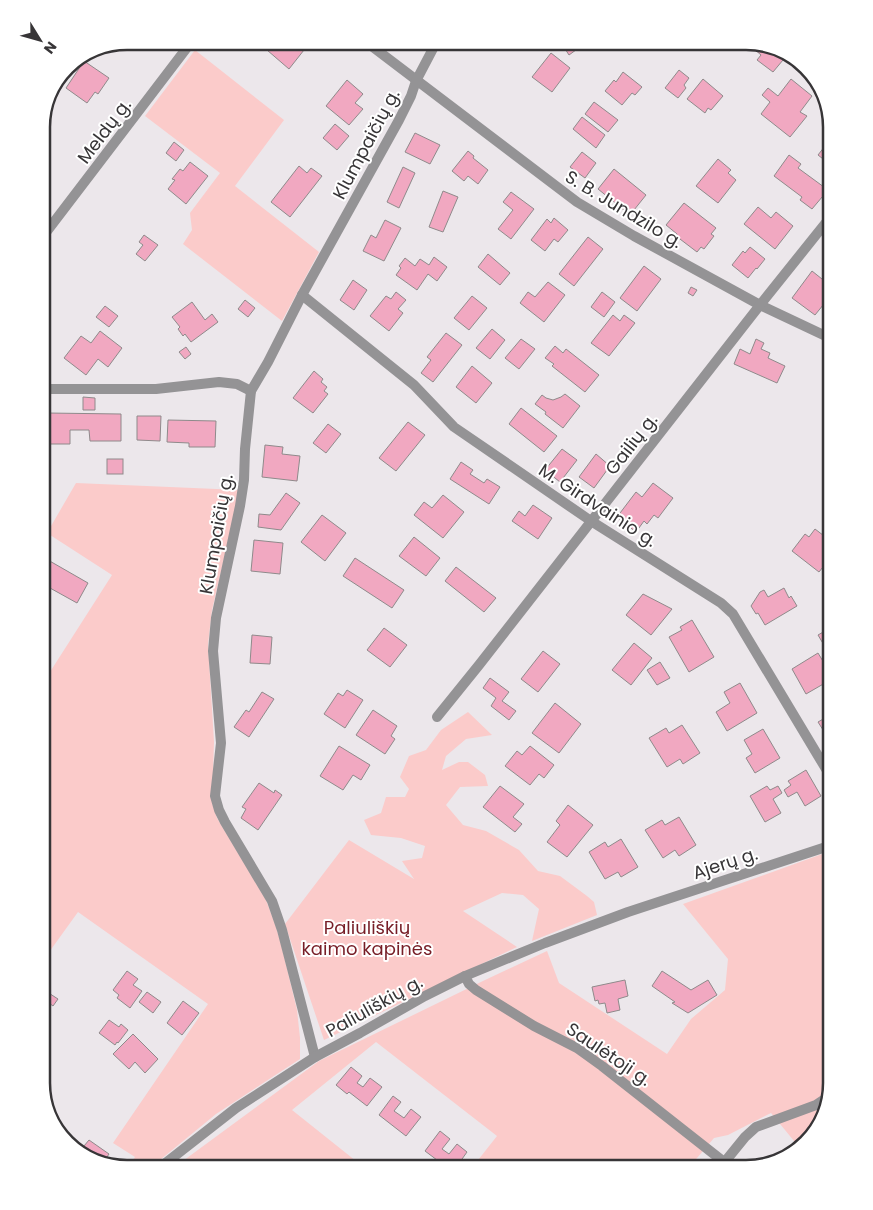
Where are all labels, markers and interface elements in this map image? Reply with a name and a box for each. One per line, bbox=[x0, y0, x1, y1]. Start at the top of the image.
north arrow bbox=[15, 15, 65, 65]
text: N bbox=[39, 38, 62, 58]
street label: Klumpaičių g. bbox=[326, 84, 406, 204]
street label: Meldų g. bbox=[71, 93, 137, 169]
street label: S. B. Jundzilo g. bbox=[561, 164, 687, 254]
street label: Gailių g. bbox=[599, 408, 663, 480]
street label: M. Girdvainio g. bbox=[534, 457, 662, 553]
street label: Klumpaičių g. bbox=[193, 472, 239, 596]
street label: Ajerų g. bbox=[689, 841, 761, 885]
park label: Paliuliškių kaimo kapinės bbox=[302, 915, 432, 961]
street label: Paliuliškių g. bbox=[321, 969, 427, 1043]
street label: Saulėtoji g. bbox=[562, 1016, 656, 1092]

